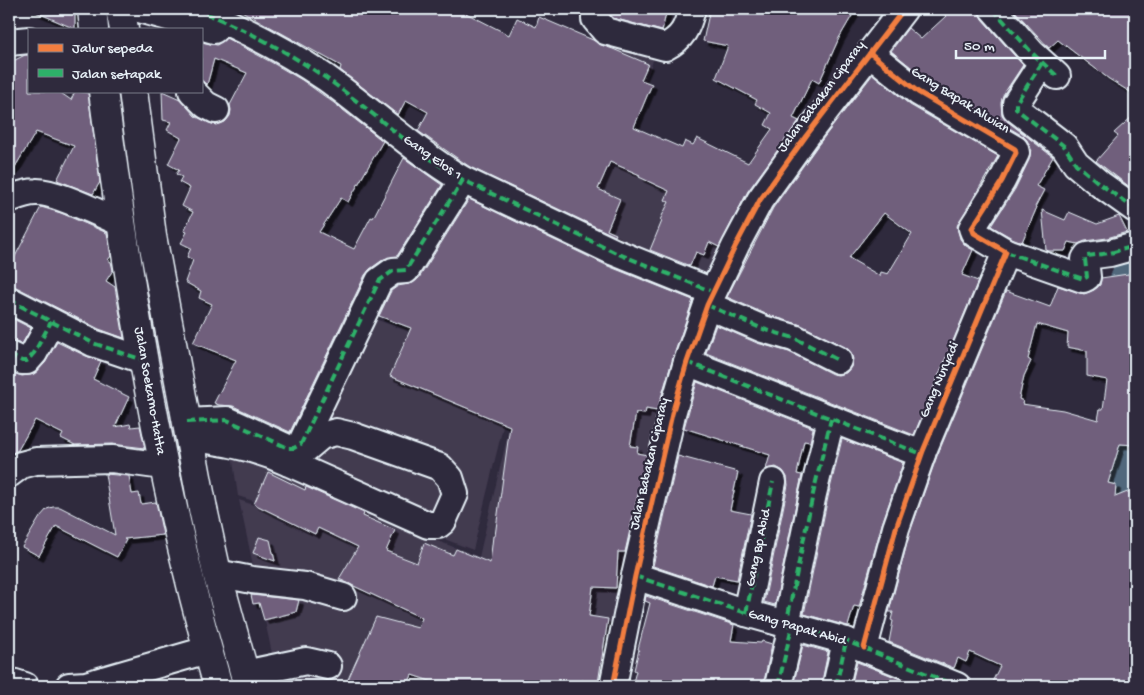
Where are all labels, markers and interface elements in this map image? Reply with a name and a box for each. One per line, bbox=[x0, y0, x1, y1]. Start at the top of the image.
legend bbox=[28, 28, 202, 92]
scale bar bbox=[956, 28, 1105, 60]
street label: Jalan Babakan Ciparay bbox=[775, 38, 869, 156]
text: 50 m bbox=[964, 38, 995, 56]
text: Jalur sepeda bbox=[72, 40, 154, 58]
street label: Gang Bapak Alwian bbox=[907, 64, 1013, 138]
text: Jalan setapak bbox=[72, 66, 162, 84]
street label: Gang Elos 1 bbox=[399, 132, 465, 184]
street label: Jalan Soekarno-Hatta bbox=[129, 326, 169, 457]
street label: Gang Nuryadi bbox=[916, 339, 964, 421]
street label: Jalan Babakan Ciparay bbox=[627, 396, 673, 532]
street label: Gang Bp Abid bbox=[742, 506, 776, 588]
street label: Gang Papak Abid bbox=[746, 606, 850, 651]

